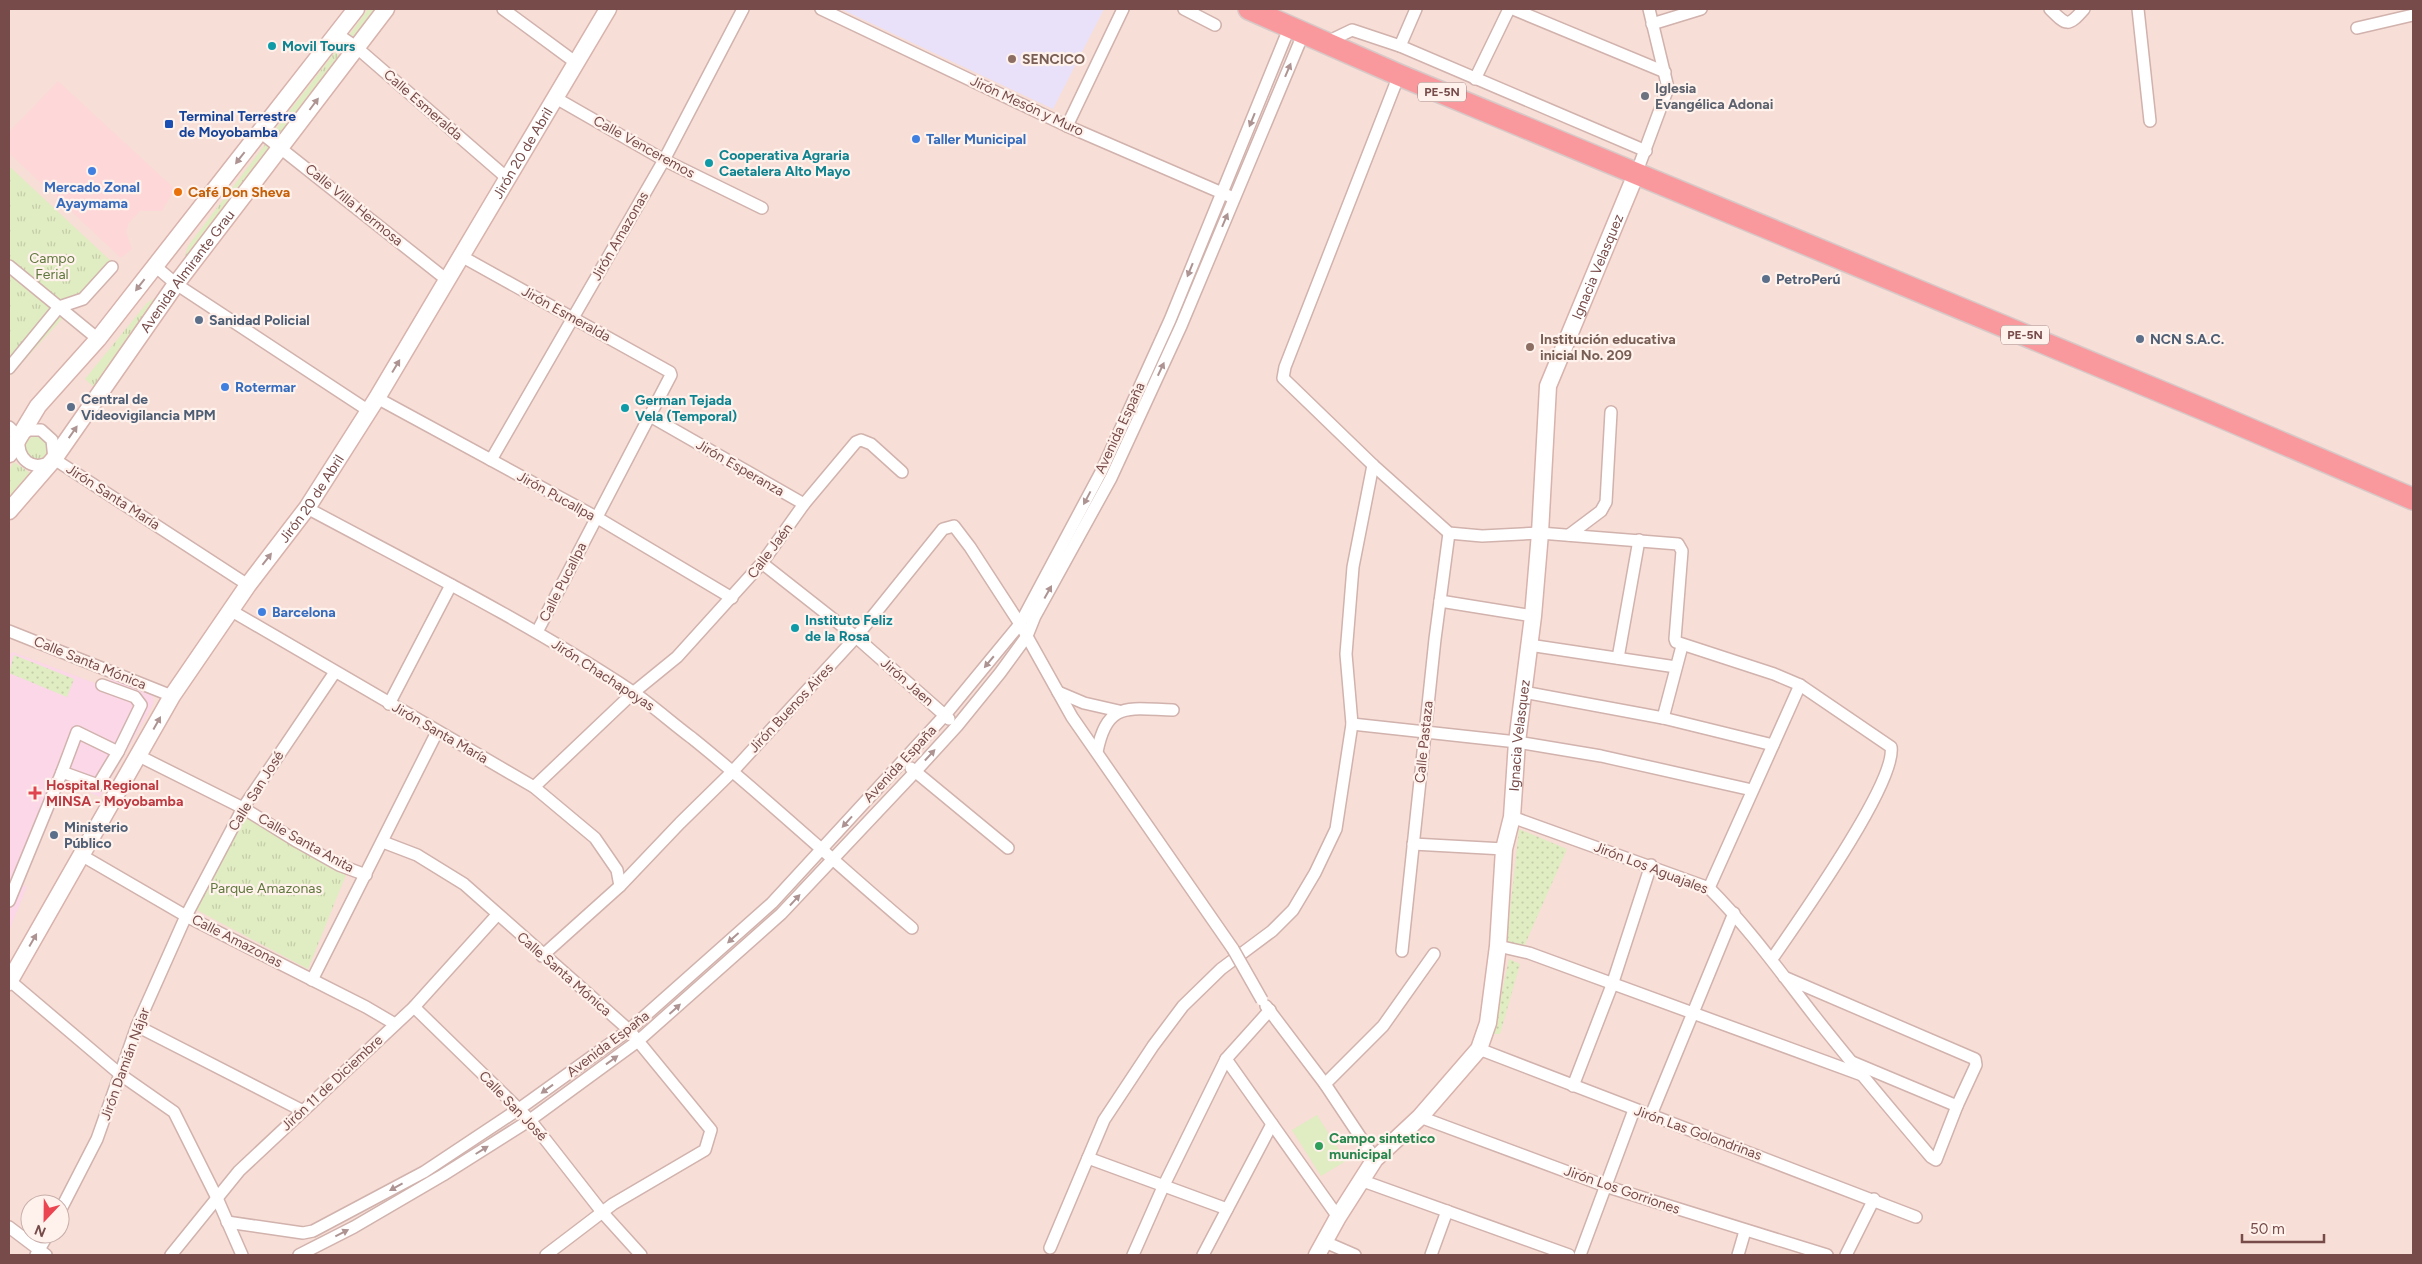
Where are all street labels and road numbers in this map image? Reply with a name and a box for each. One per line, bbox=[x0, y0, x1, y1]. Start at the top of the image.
street label: Calle Esmeralda bbox=[380, 66, 466, 144]
street label: Jirón Mesón y Muro bbox=[968, 72, 1086, 140]
road number: PE-5N bbox=[1418, 82, 1466, 101]
street label: Jirón 20 de Abril bbox=[489, 104, 556, 202]
street label: Calle Venceremos bbox=[590, 112, 698, 182]
street label: Calle Villa Hermosa bbox=[302, 160, 406, 250]
street label: Jirón Amazonas bbox=[588, 189, 652, 283]
street label: Avenida Almirante Grau bbox=[136, 207, 238, 336]
street label: Ignacia Velasquez bbox=[1568, 211, 1627, 322]
street label: Jirón Esmeralda bbox=[518, 283, 614, 345]
road number: PE-5N bbox=[2001, 326, 2049, 344]
street label: Avenida España bbox=[1091, 379, 1149, 477]
street label: Jirón Esperanza bbox=[693, 436, 787, 500]
street label: Jirón 20 de Abril bbox=[275, 451, 347, 546]
street label: Jirón Santa María bbox=[63, 460, 163, 534]
street label: Jirón Pucallpa bbox=[514, 468, 598, 524]
street label: Calle Jaén bbox=[744, 520, 796, 582]
street label: Calle Pucallpa bbox=[536, 540, 590, 624]
street label: Calle Santa Mónica bbox=[31, 633, 149, 693]
street label: Jirón Chachapoyas bbox=[548, 635, 658, 715]
street label: Jirón Jaen bbox=[877, 654, 937, 710]
street label: Jirón Buenos Aires bbox=[745, 660, 837, 756]
street label: Ignacia Velasquez bbox=[1505, 678, 1533, 792]
street label: Jirón Santa María bbox=[389, 699, 491, 767]
street label: Calle Pastaza bbox=[1411, 700, 1437, 784]
street label: Avenida España bbox=[860, 722, 940, 806]
street label: Calle San José bbox=[225, 748, 288, 834]
street label: Calle Santa Anita bbox=[255, 810, 357, 876]
street label: Jirón Los Aguajales bbox=[1592, 838, 1710, 898]
street label: Calle Amazonas bbox=[189, 911, 285, 971]
street label: Calle Santa Mónica bbox=[513, 928, 615, 1020]
street label: Jirón Damián Nájar bbox=[97, 1005, 153, 1123]
street label: Avenida España bbox=[563, 1007, 653, 1081]
street label: Jirón 11 de Diciembre bbox=[278, 1031, 387, 1134]
street label: Calle San José bbox=[475, 1067, 551, 1145]
street label: Jirón Las Golondrinas bbox=[1632, 1102, 1764, 1164]
street label: Jirón Los Gorriones bbox=[1562, 1162, 1682, 1218]

